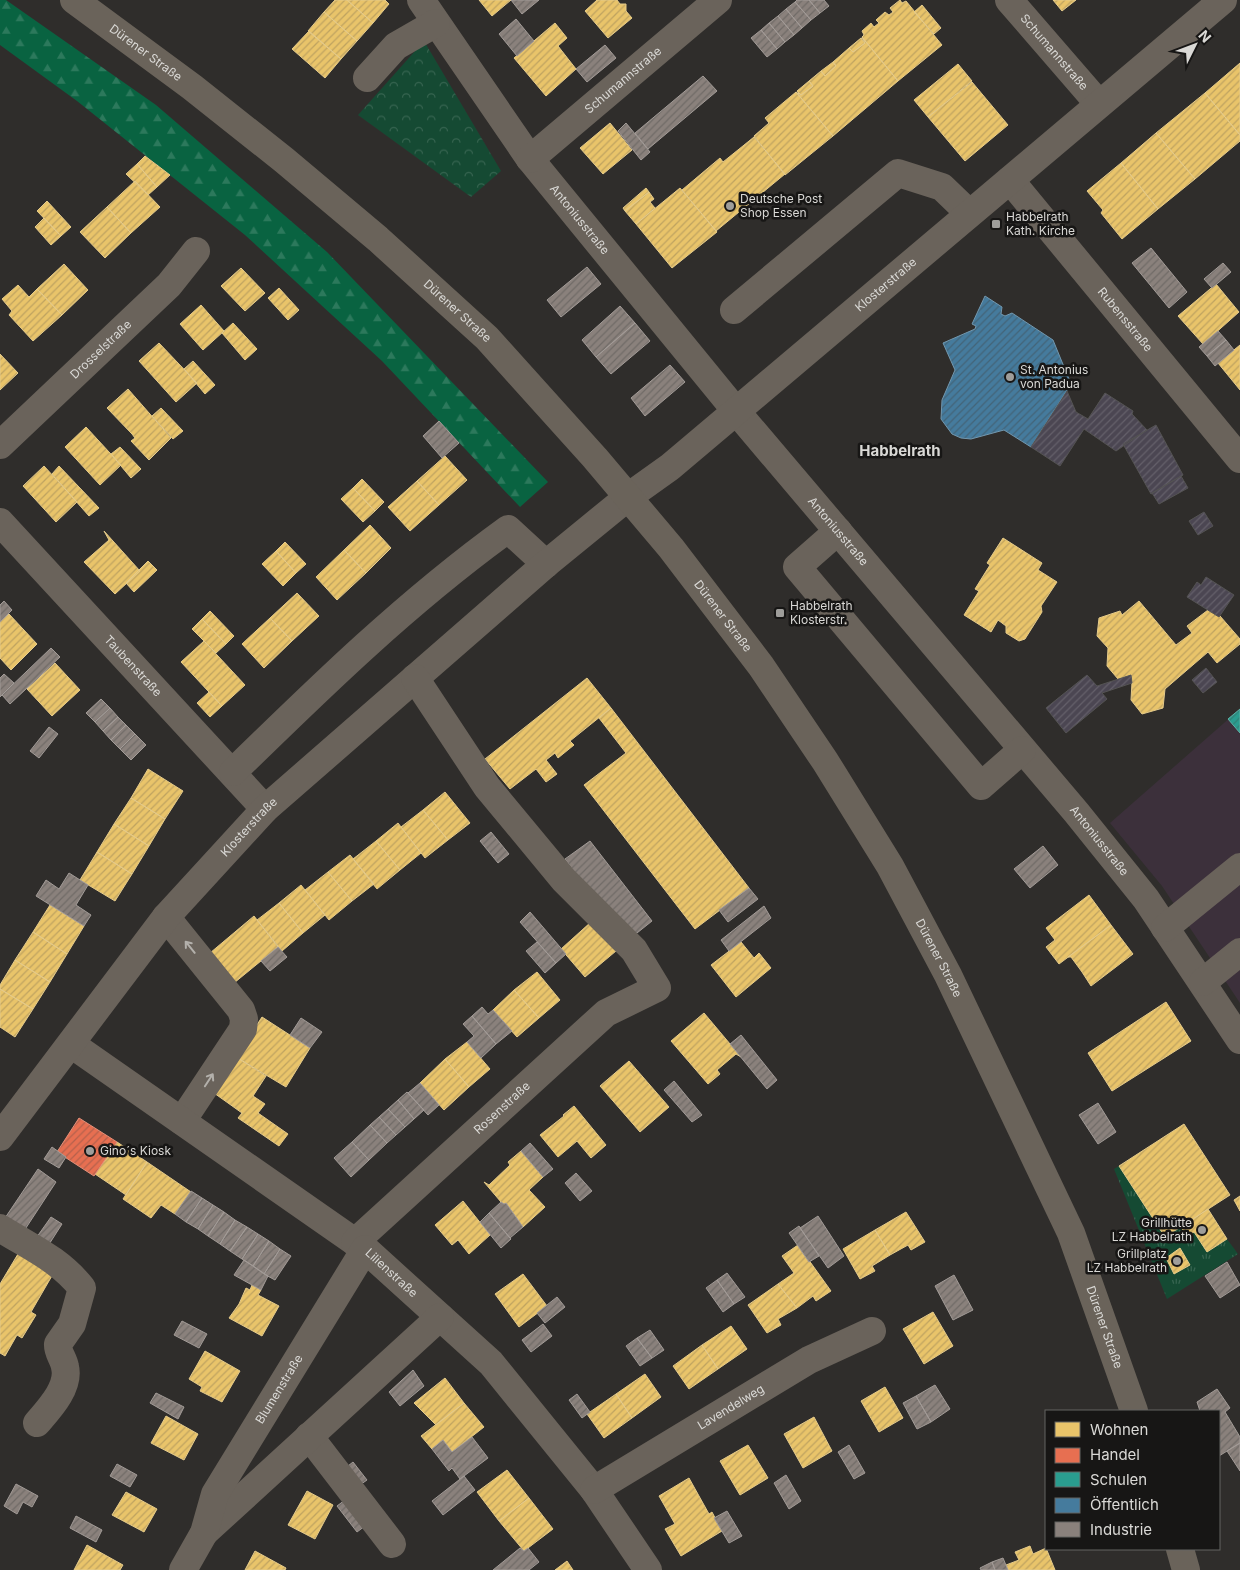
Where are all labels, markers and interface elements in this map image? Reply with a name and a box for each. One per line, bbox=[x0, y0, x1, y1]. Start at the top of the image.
street label: Schumannstraße bbox=[1017, 11, 1092, 93]
north arrow bbox=[1170, 20, 1220, 70]
street label: Dürener Straße bbox=[107, 21, 185, 84]
text: N bbox=[1195, 26, 1215, 46]
street label: Schumannstraße bbox=[581, 43, 664, 117]
street label: Antoniusstraße bbox=[547, 181, 613, 257]
place label: Deutsche Post Shop Essen bbox=[740, 191, 822, 220]
marker: Deutsche Post Shop Essen bbox=[724, 200, 736, 212]
place label: Habbelrath Kath. Kirche bbox=[1006, 209, 1075, 238]
marker: Habbelrath Kath. Kirche bbox=[990, 218, 1002, 230]
street label: Klosterstraße bbox=[852, 254, 919, 314]
street label: Dürener Straße bbox=[421, 276, 495, 345]
street label: Rubensstraße bbox=[1095, 284, 1156, 354]
street label: Drosselstraße bbox=[67, 317, 134, 382]
place label: St. Antonius von Padua bbox=[1020, 362, 1088, 391]
marker: St. Antonius von Padua bbox=[1004, 371, 1016, 383]
district label: Habbelrath bbox=[859, 441, 941, 460]
street label: Antoniusstraße bbox=[805, 493, 872, 569]
street label: Dürener Straße bbox=[691, 577, 756, 655]
place label: Habbelrath Klosterstr. bbox=[790, 598, 853, 627]
marker: Habbelrath Klosterstr. bbox=[774, 607, 786, 619]
street label: Taubenstraße bbox=[101, 632, 165, 699]
street label: Klosterstraße bbox=[217, 794, 280, 859]
street label: Antoniusstraße bbox=[1067, 802, 1132, 879]
street label: Dürener Straße bbox=[912, 916, 966, 1000]
one-way arrow bbox=[185, 940, 196, 953]
one-way arrow bbox=[204, 1074, 214, 1088]
street label: Rosenstraße bbox=[470, 1078, 533, 1137]
place label: Gino´s Kiosk bbox=[100, 1143, 171, 1158]
marker: Gino´s Kiosk bbox=[84, 1145, 96, 1157]
place label: Grillhütte LZ Habbelrath bbox=[1112, 1215, 1192, 1244]
marker: Grillhütte LZ Habbelrath bbox=[1196, 1224, 1208, 1236]
street label: Lilienstraße bbox=[362, 1245, 421, 1300]
place label: Grillplatz LZ Habbelrath bbox=[1087, 1246, 1167, 1275]
marker: Grillplatz LZ Habbelrath bbox=[1171, 1255, 1183, 1267]
street label: Dürener Straße bbox=[1083, 1284, 1126, 1370]
street label: Blumenstraße bbox=[252, 1352, 306, 1426]
street label: Lavendelweg bbox=[695, 1381, 767, 1433]
legend bbox=[1045, 1410, 1220, 1550]
text: Wohnen bbox=[1090, 1420, 1148, 1439]
text: Handel bbox=[1090, 1445, 1140, 1464]
text: Schulen bbox=[1090, 1470, 1147, 1489]
text: Öffentlich bbox=[1090, 1495, 1159, 1514]
text: Industrie bbox=[1090, 1520, 1152, 1539]

